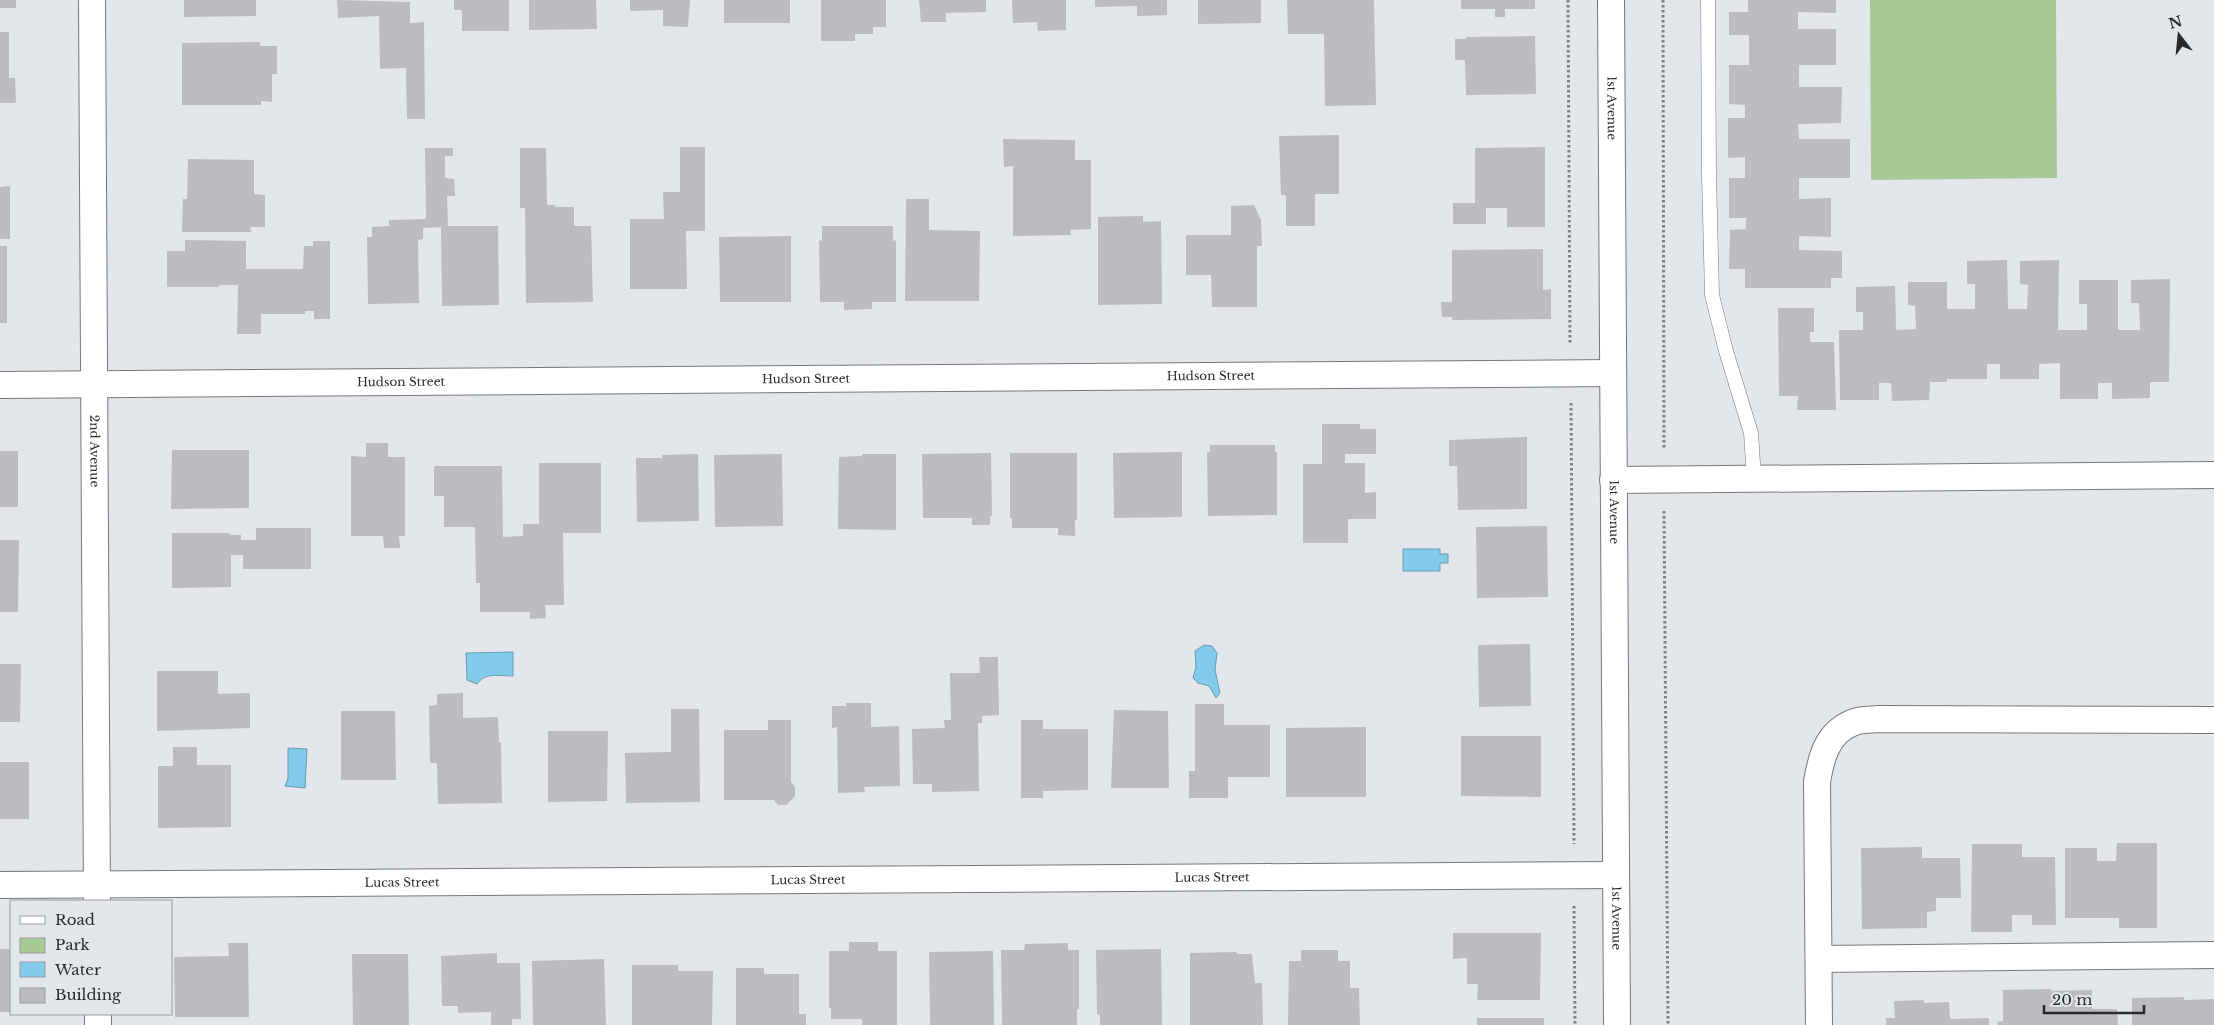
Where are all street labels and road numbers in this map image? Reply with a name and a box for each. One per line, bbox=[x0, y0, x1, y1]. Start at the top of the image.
street label: 1st Avenue bbox=[1604, 76, 1620, 140]
street label: Hudson Street bbox=[1167, 368, 1256, 383]
street label: Hudson Street bbox=[762, 371, 851, 386]
street label: Hudson Street bbox=[357, 374, 446, 389]
street label: 2nd Avenue bbox=[87, 415, 103, 487]
street label: 1st Avenue bbox=[1607, 480, 1622, 544]
street label: Lucas Street bbox=[1174, 869, 1250, 885]
street label: Lucas Street bbox=[770, 872, 846, 887]
street label: Lucas Street bbox=[364, 874, 440, 890]
street label: 1st Avenue bbox=[1609, 886, 1625, 950]

